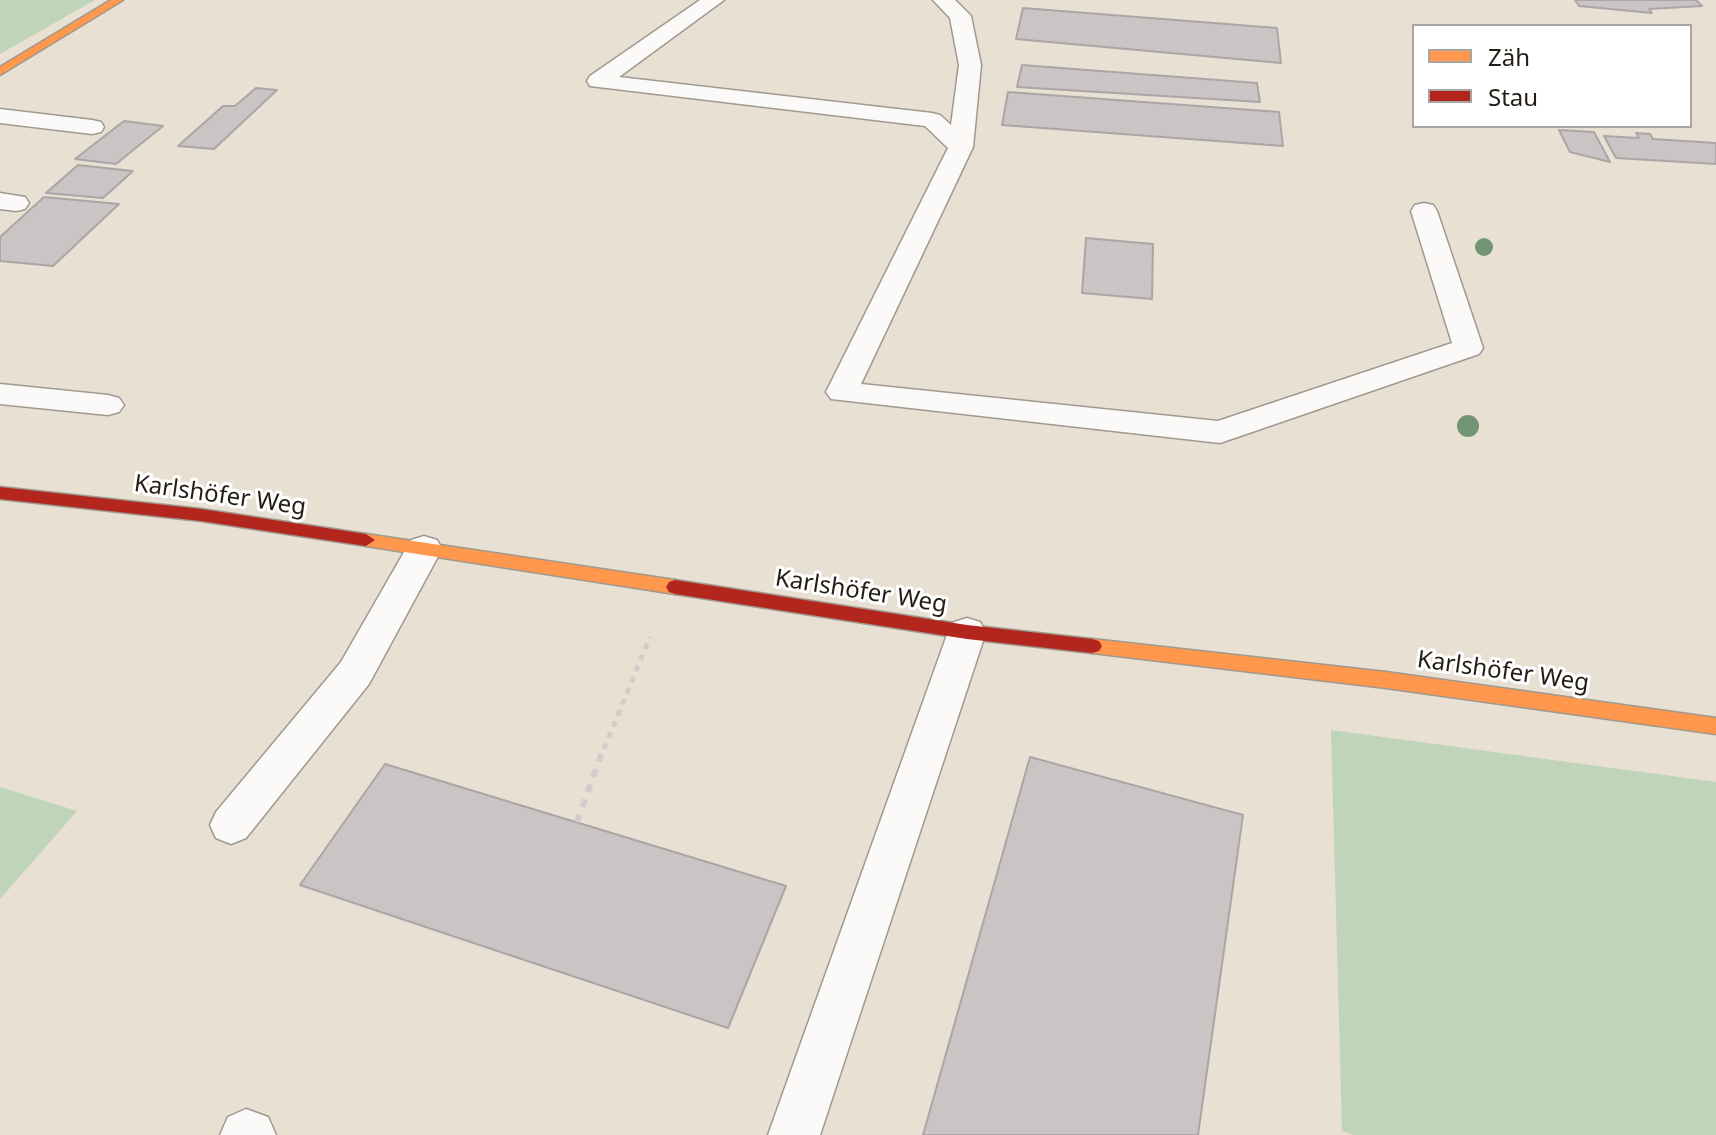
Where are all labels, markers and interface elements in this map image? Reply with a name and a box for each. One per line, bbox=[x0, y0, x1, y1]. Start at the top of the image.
legend bbox=[1412, 24, 1692, 128]
text: Zäh bbox=[1488, 40, 1530, 73]
text: Stau bbox=[1488, 80, 1538, 113]
street label: Karlshöfer Weg bbox=[132, 470, 308, 522]
street label: Karlshöfer Weg bbox=[773, 564, 949, 620]
street label: Karlshöfer Weg bbox=[1415, 646, 1591, 698]

